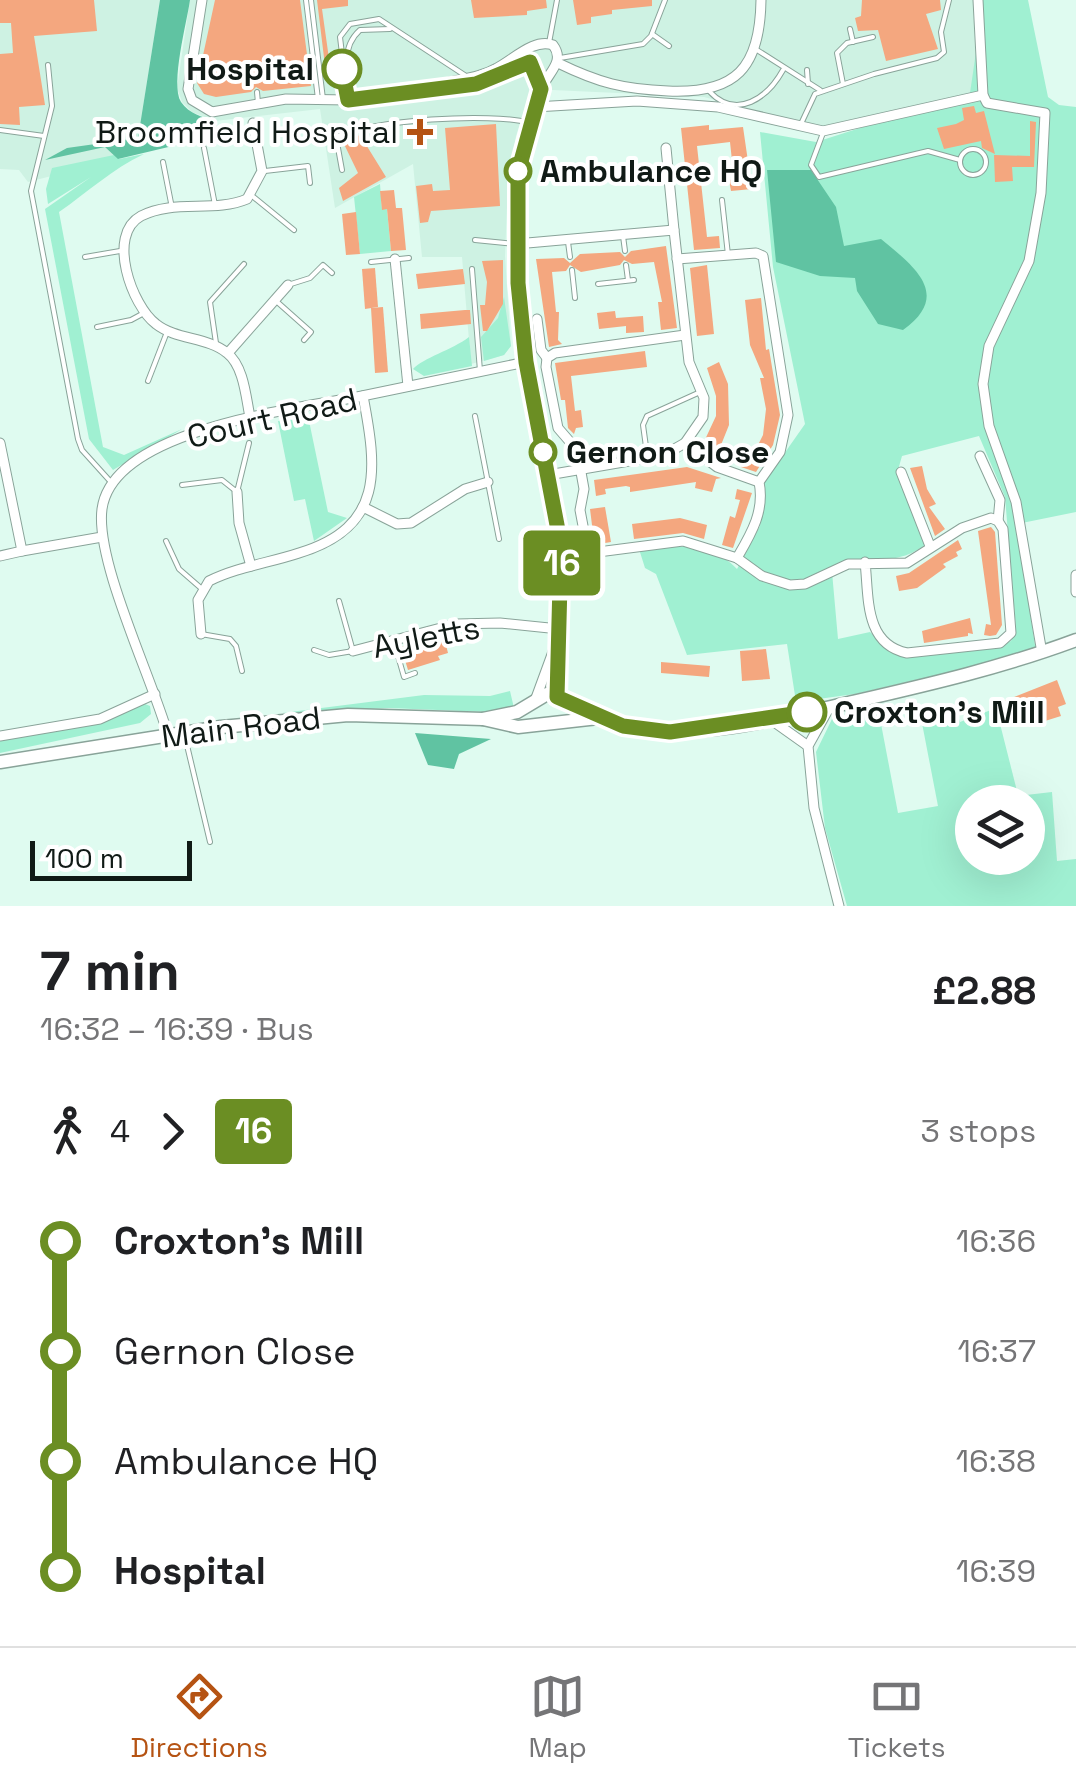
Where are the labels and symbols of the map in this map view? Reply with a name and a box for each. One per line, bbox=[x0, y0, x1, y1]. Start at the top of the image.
place label: Hospital bbox=[186, 49, 314, 89]
marker: Hospital bbox=[323, 50, 361, 88]
place label: Broomfield Hospital bbox=[95, 112, 398, 152]
marker: Broomfield Hospital bbox=[407, 119, 433, 145]
place label: Ambulance HQ bbox=[540, 151, 762, 191]
marker: Ambulance HQ bbox=[505, 158, 531, 184]
street label: Court Road bbox=[183, 379, 361, 457]
place label: Gernon Close bbox=[566, 432, 769, 472]
marker: Gernon Close bbox=[530, 439, 556, 465]
line badge: 16 bbox=[517, 530, 607, 596]
street label: Ayletts bbox=[369, 607, 483, 667]
place label: Croxton's Mill bbox=[834, 692, 1045, 732]
marker: Croxton's Mill bbox=[788, 693, 826, 731]
street label: Main Road bbox=[159, 697, 323, 757]
scale bar bbox=[30, 836, 192, 880]

